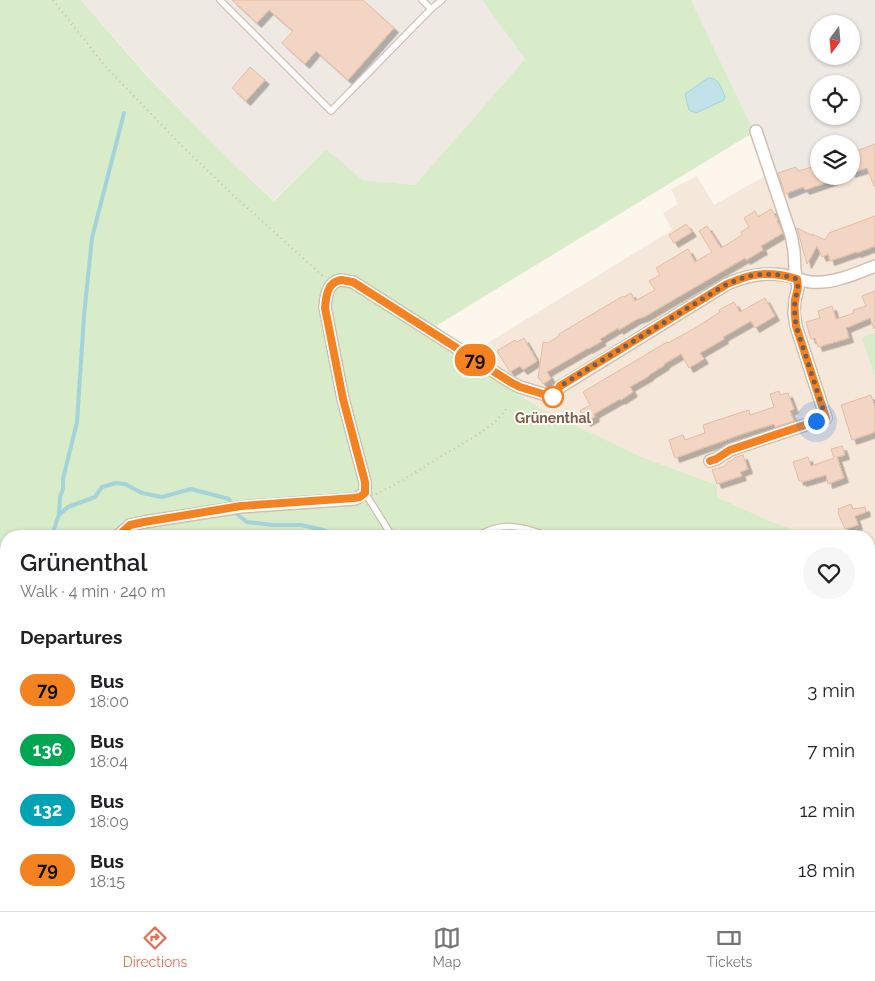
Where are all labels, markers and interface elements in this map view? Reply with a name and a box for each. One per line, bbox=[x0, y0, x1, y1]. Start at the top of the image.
north arrow bbox=[810, 15, 860, 65]
map controls bbox=[810, 15, 860, 185]
button: locate bbox=[810, 75, 860, 125]
button: layers bbox=[810, 135, 860, 185]
line badge: 79 bbox=[452, 344, 498, 376]
text: 79 bbox=[465, 349, 485, 370]
marker: Grünenthal bbox=[542, 386, 564, 408]
your location bbox=[804, 409, 829, 434]
place label: Grünenthal bbox=[515, 410, 591, 426]
button: heart bbox=[803, 547, 855, 599]
text: Grünenthal bbox=[20, 548, 148, 577]
text: Walk · 4 min · 240 m bbox=[20, 582, 166, 601]
text: Departures bbox=[20, 626, 122, 648]
text: Bus bbox=[90, 670, 124, 692]
text: 79 bbox=[37, 679, 58, 700]
text: 3 min bbox=[807, 679, 855, 701]
text: 18:00 bbox=[90, 692, 129, 711]
text: Bus bbox=[90, 730, 124, 752]
text: 136 bbox=[33, 739, 62, 760]
text: 7 min bbox=[807, 739, 855, 761]
text: 18:04 bbox=[90, 752, 128, 771]
text: Bus bbox=[90, 790, 124, 812]
text: 132 bbox=[33, 799, 62, 820]
text: 12 min bbox=[799, 799, 855, 821]
text: 18:09 bbox=[90, 812, 129, 831]
text: Bus bbox=[90, 850, 124, 872]
text: 79 bbox=[37, 859, 58, 880]
text: 18 min bbox=[798, 859, 855, 881]
text: 18:15 bbox=[90, 872, 125, 891]
tab: Directions bbox=[123, 924, 187, 970]
tab: Map bbox=[433, 924, 461, 970]
tab: Tickets bbox=[706, 924, 752, 970]

